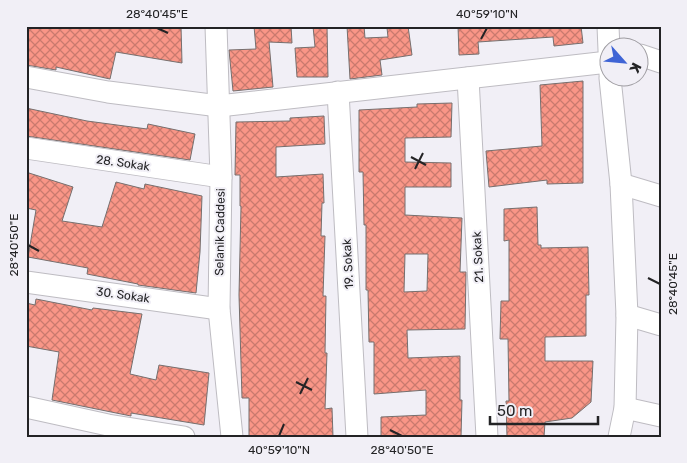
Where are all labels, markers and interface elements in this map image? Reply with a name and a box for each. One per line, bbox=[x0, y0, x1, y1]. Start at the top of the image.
text: 28°40'45"E bbox=[126, 7, 188, 21]
text: 40°59'10"N bbox=[456, 7, 518, 21]
north arrow bbox=[600, 38, 650, 88]
text: K bbox=[625, 60, 645, 76]
street label: 28. Sokak bbox=[95, 152, 151, 174]
street label: Selanik Caddesi bbox=[212, 188, 228, 276]
text: 28°40'50"E bbox=[7, 213, 21, 277]
street label: 21. Sokak bbox=[470, 230, 486, 283]
street label: 19. Sokak bbox=[340, 238, 356, 290]
text: 28°40'45"E bbox=[666, 253, 680, 315]
street label: 30. Sokak bbox=[95, 284, 151, 306]
scale bar bbox=[490, 393, 597, 425]
text: 50 m bbox=[497, 402, 532, 420]
text: 40°59'10"N bbox=[248, 443, 310, 457]
text: 28°40'50"E bbox=[370, 443, 434, 457]

